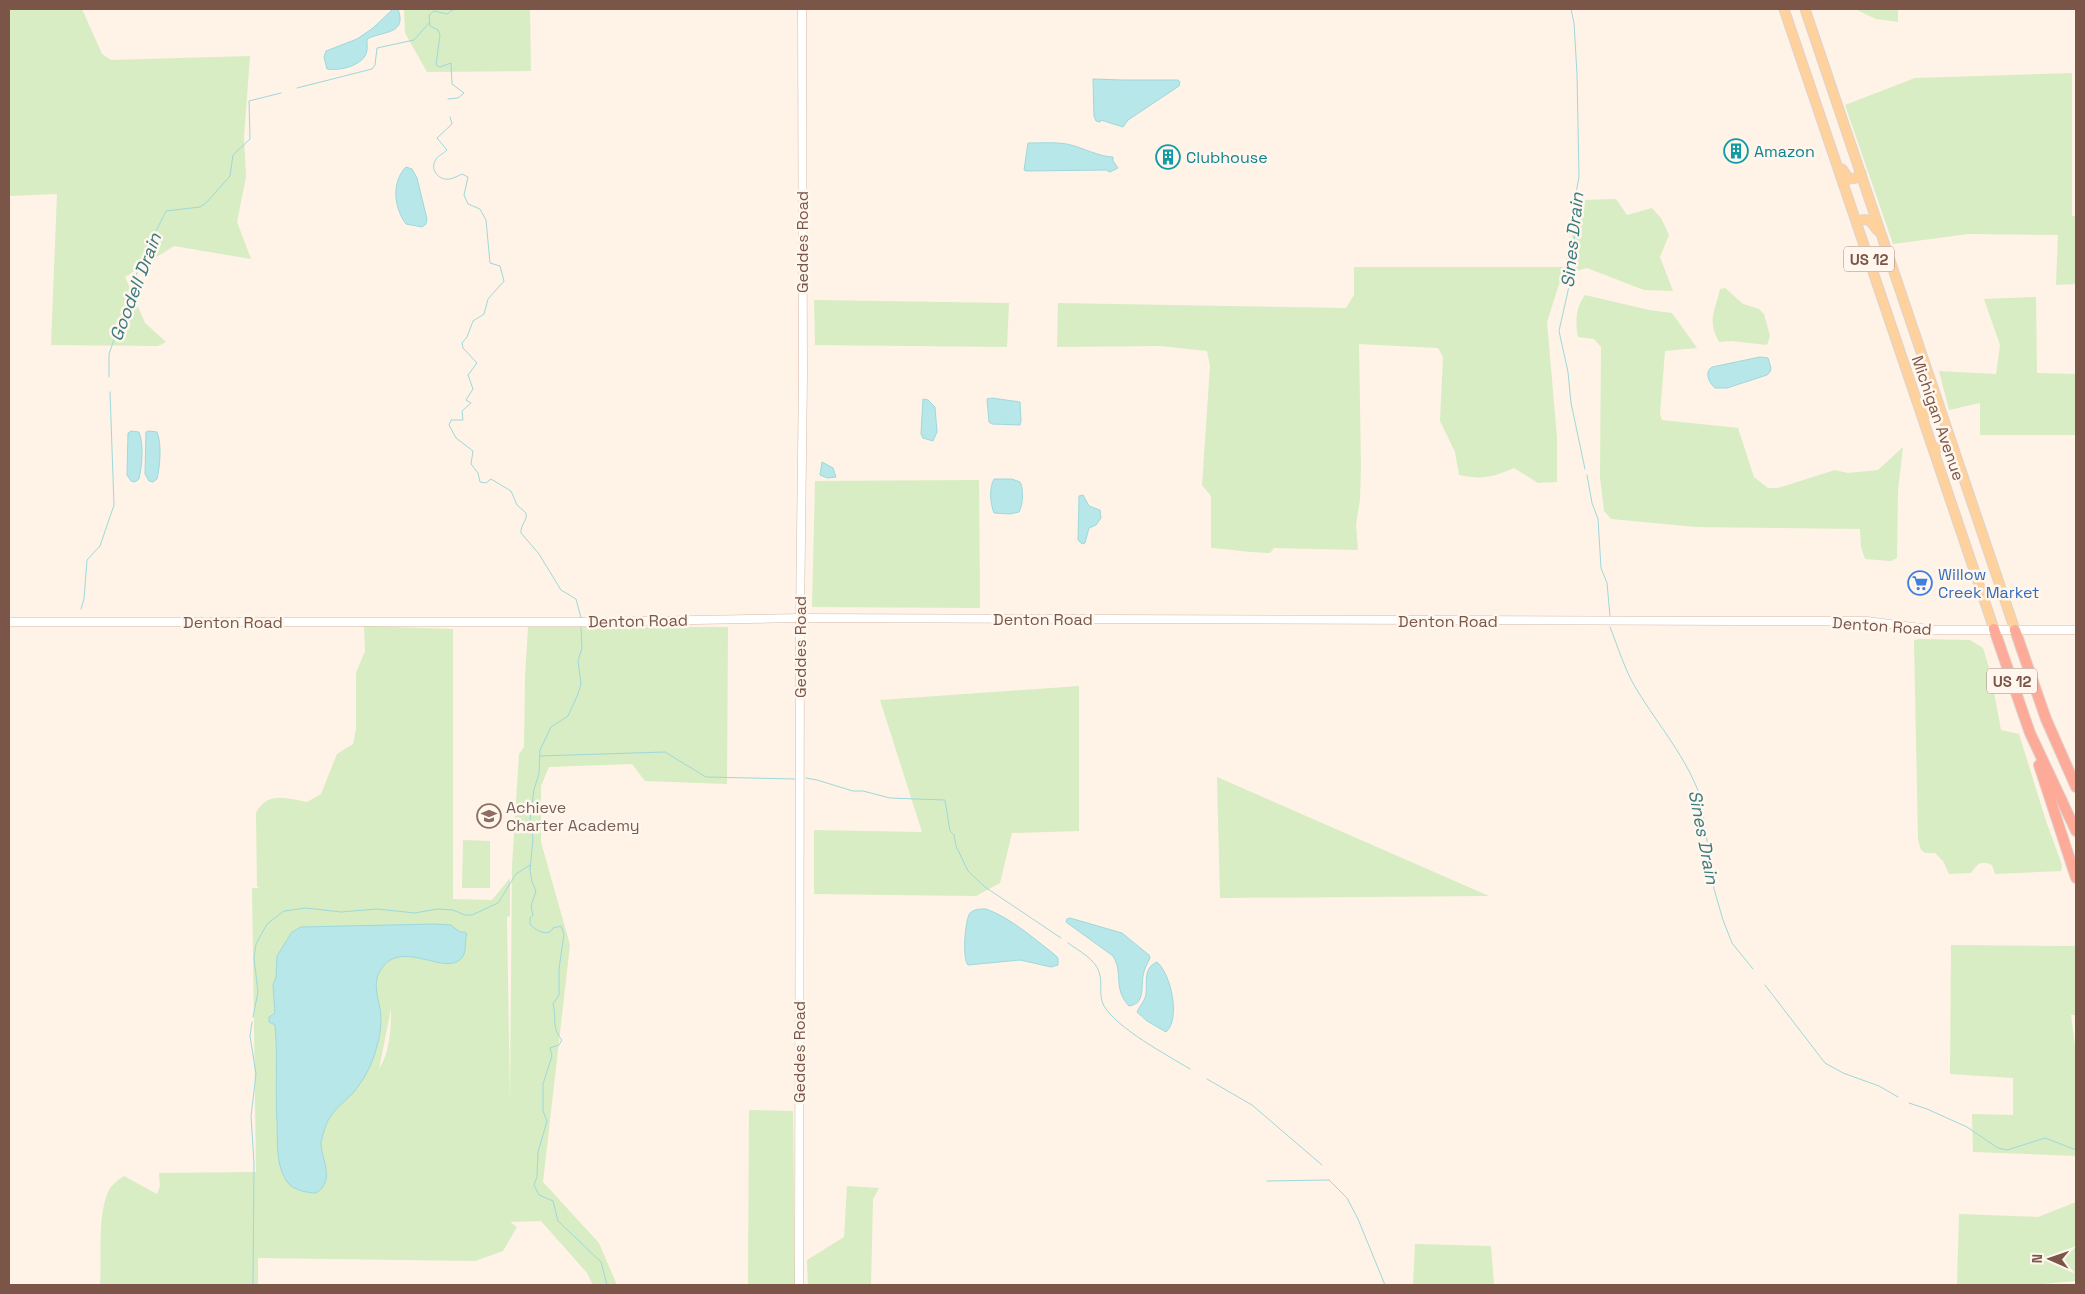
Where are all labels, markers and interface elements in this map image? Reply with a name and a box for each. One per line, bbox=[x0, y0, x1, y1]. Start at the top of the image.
building icon: Amazon bbox=[1723, 138, 1749, 164]
place label: Amazon bbox=[1754, 141, 1815, 162]
building icon: Clubhouse bbox=[1155, 144, 1181, 170]
place label: Clubhouse bbox=[1186, 147, 1268, 168]
water label: Sines Drain bbox=[1556, 190, 1589, 289]
street label: Geddes Road bbox=[792, 191, 813, 293]
water label: Goodell Drain bbox=[104, 229, 167, 344]
road number: US 12 bbox=[1844, 246, 1894, 272]
street label: Michigan Avenue bbox=[1907, 353, 1969, 483]
place label: Willow Creek Market bbox=[1938, 564, 2039, 603]
supermarket icon: Willow Creek Market bbox=[1907, 570, 1933, 596]
street label: Geddes Road bbox=[790, 596, 811, 698]
street label: Denton Road bbox=[993, 609, 1093, 630]
street label: Denton Road bbox=[588, 610, 688, 632]
street label: Denton Road bbox=[1398, 611, 1498, 632]
street label: Denton Road bbox=[183, 612, 283, 633]
street label: Denton Road bbox=[1831, 612, 1933, 640]
road number: US 12 bbox=[1987, 668, 2037, 694]
water label: Sines Drain bbox=[1684, 788, 1725, 887]
place label: Achieve Charter Academy bbox=[506, 797, 640, 836]
school or university icon: Achieve Charter Academy bbox=[476, 803, 502, 829]
street label: Geddes Road bbox=[789, 1001, 810, 1103]
north arrow bbox=[2025, 1234, 2075, 1284]
text: N bbox=[2028, 1254, 2046, 1264]

